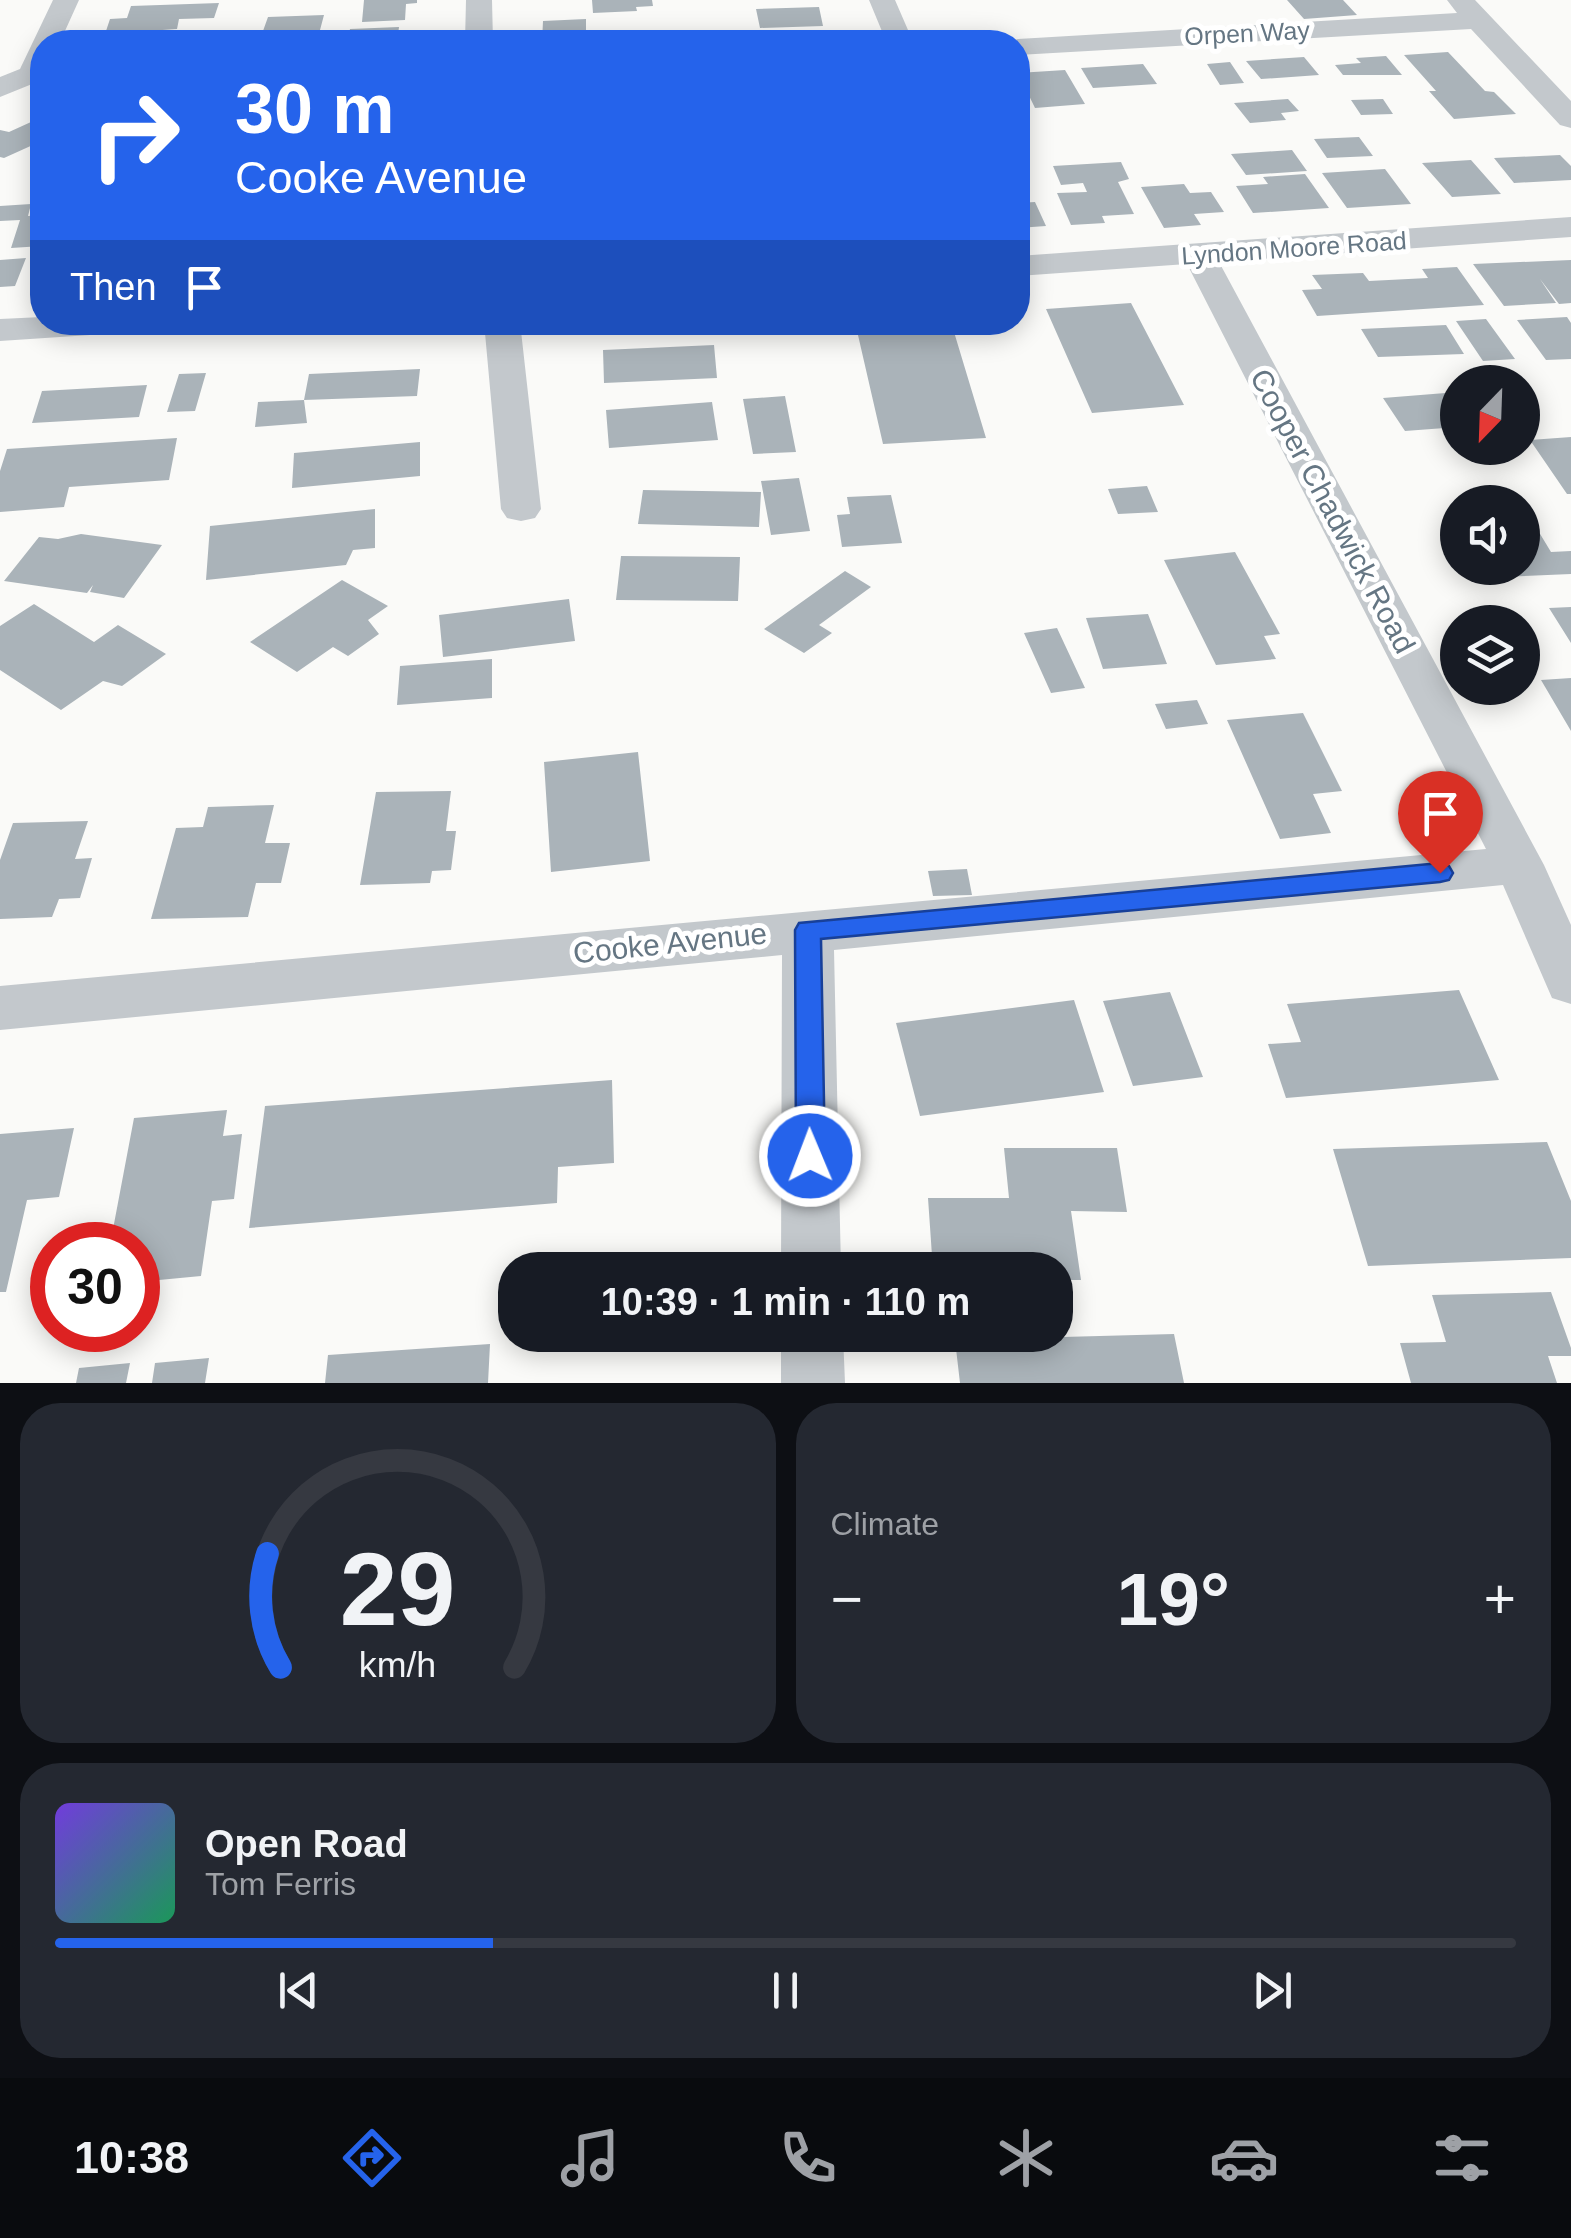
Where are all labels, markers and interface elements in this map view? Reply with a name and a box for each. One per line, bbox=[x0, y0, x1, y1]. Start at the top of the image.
street label: Orpen Way bbox=[1184, 16, 1311, 50]
icon: right bbox=[70, 70, 200, 200]
text: 30 m bbox=[235, 70, 395, 148]
text: Cooke Avenue bbox=[235, 152, 527, 203]
street label: Lyndon Moore Road bbox=[1180, 226, 1408, 270]
icon: arrive bbox=[177, 260, 232, 315]
text: Then bbox=[70, 266, 157, 308]
street label: Cooper Chadwick Road bbox=[1244, 363, 1422, 659]
north arrow bbox=[1440, 365, 1540, 465]
map controls bbox=[1440, 365, 1540, 705]
button: sound bbox=[1440, 485, 1540, 585]
button: layers bbox=[1440, 605, 1540, 705]
pin bbox=[1398, 771, 1483, 874]
icon: arrive bbox=[1413, 786, 1468, 841]
street label: Cooke Avenue bbox=[572, 916, 768, 970]
position arrow bbox=[758, 1104, 862, 1208]
speed limit sign: 30 bbox=[30, 1222, 160, 1352]
text: 10:39 · 1 min · 110 m bbox=[601, 1281, 970, 1323]
text: Climate bbox=[831, 1506, 939, 1542]
text: 29 bbox=[340, 1531, 456, 1647]
text: 19° bbox=[1117, 1557, 1230, 1641]
text: − bbox=[831, 1568, 863, 1630]
text: + bbox=[1484, 1568, 1516, 1630]
text: km/h bbox=[359, 1645, 436, 1685]
text: Open Road bbox=[205, 1823, 408, 1865]
text: Tom Ferris bbox=[205, 1866, 356, 1902]
icon: previous bbox=[271, 1963, 326, 2018]
icon: pause bbox=[758, 1963, 813, 2018]
icon: next bbox=[1245, 1963, 1300, 2018]
icon: directions bbox=[337, 2123, 407, 2193]
icon: music bbox=[555, 2123, 625, 2193]
icon: phone bbox=[773, 2123, 843, 2193]
icon: climate bbox=[991, 2123, 1061, 2193]
icon: car bbox=[1209, 2123, 1279, 2193]
icon: filters bbox=[1427, 2123, 1497, 2193]
text: 10:38 bbox=[74, 2132, 189, 2183]

